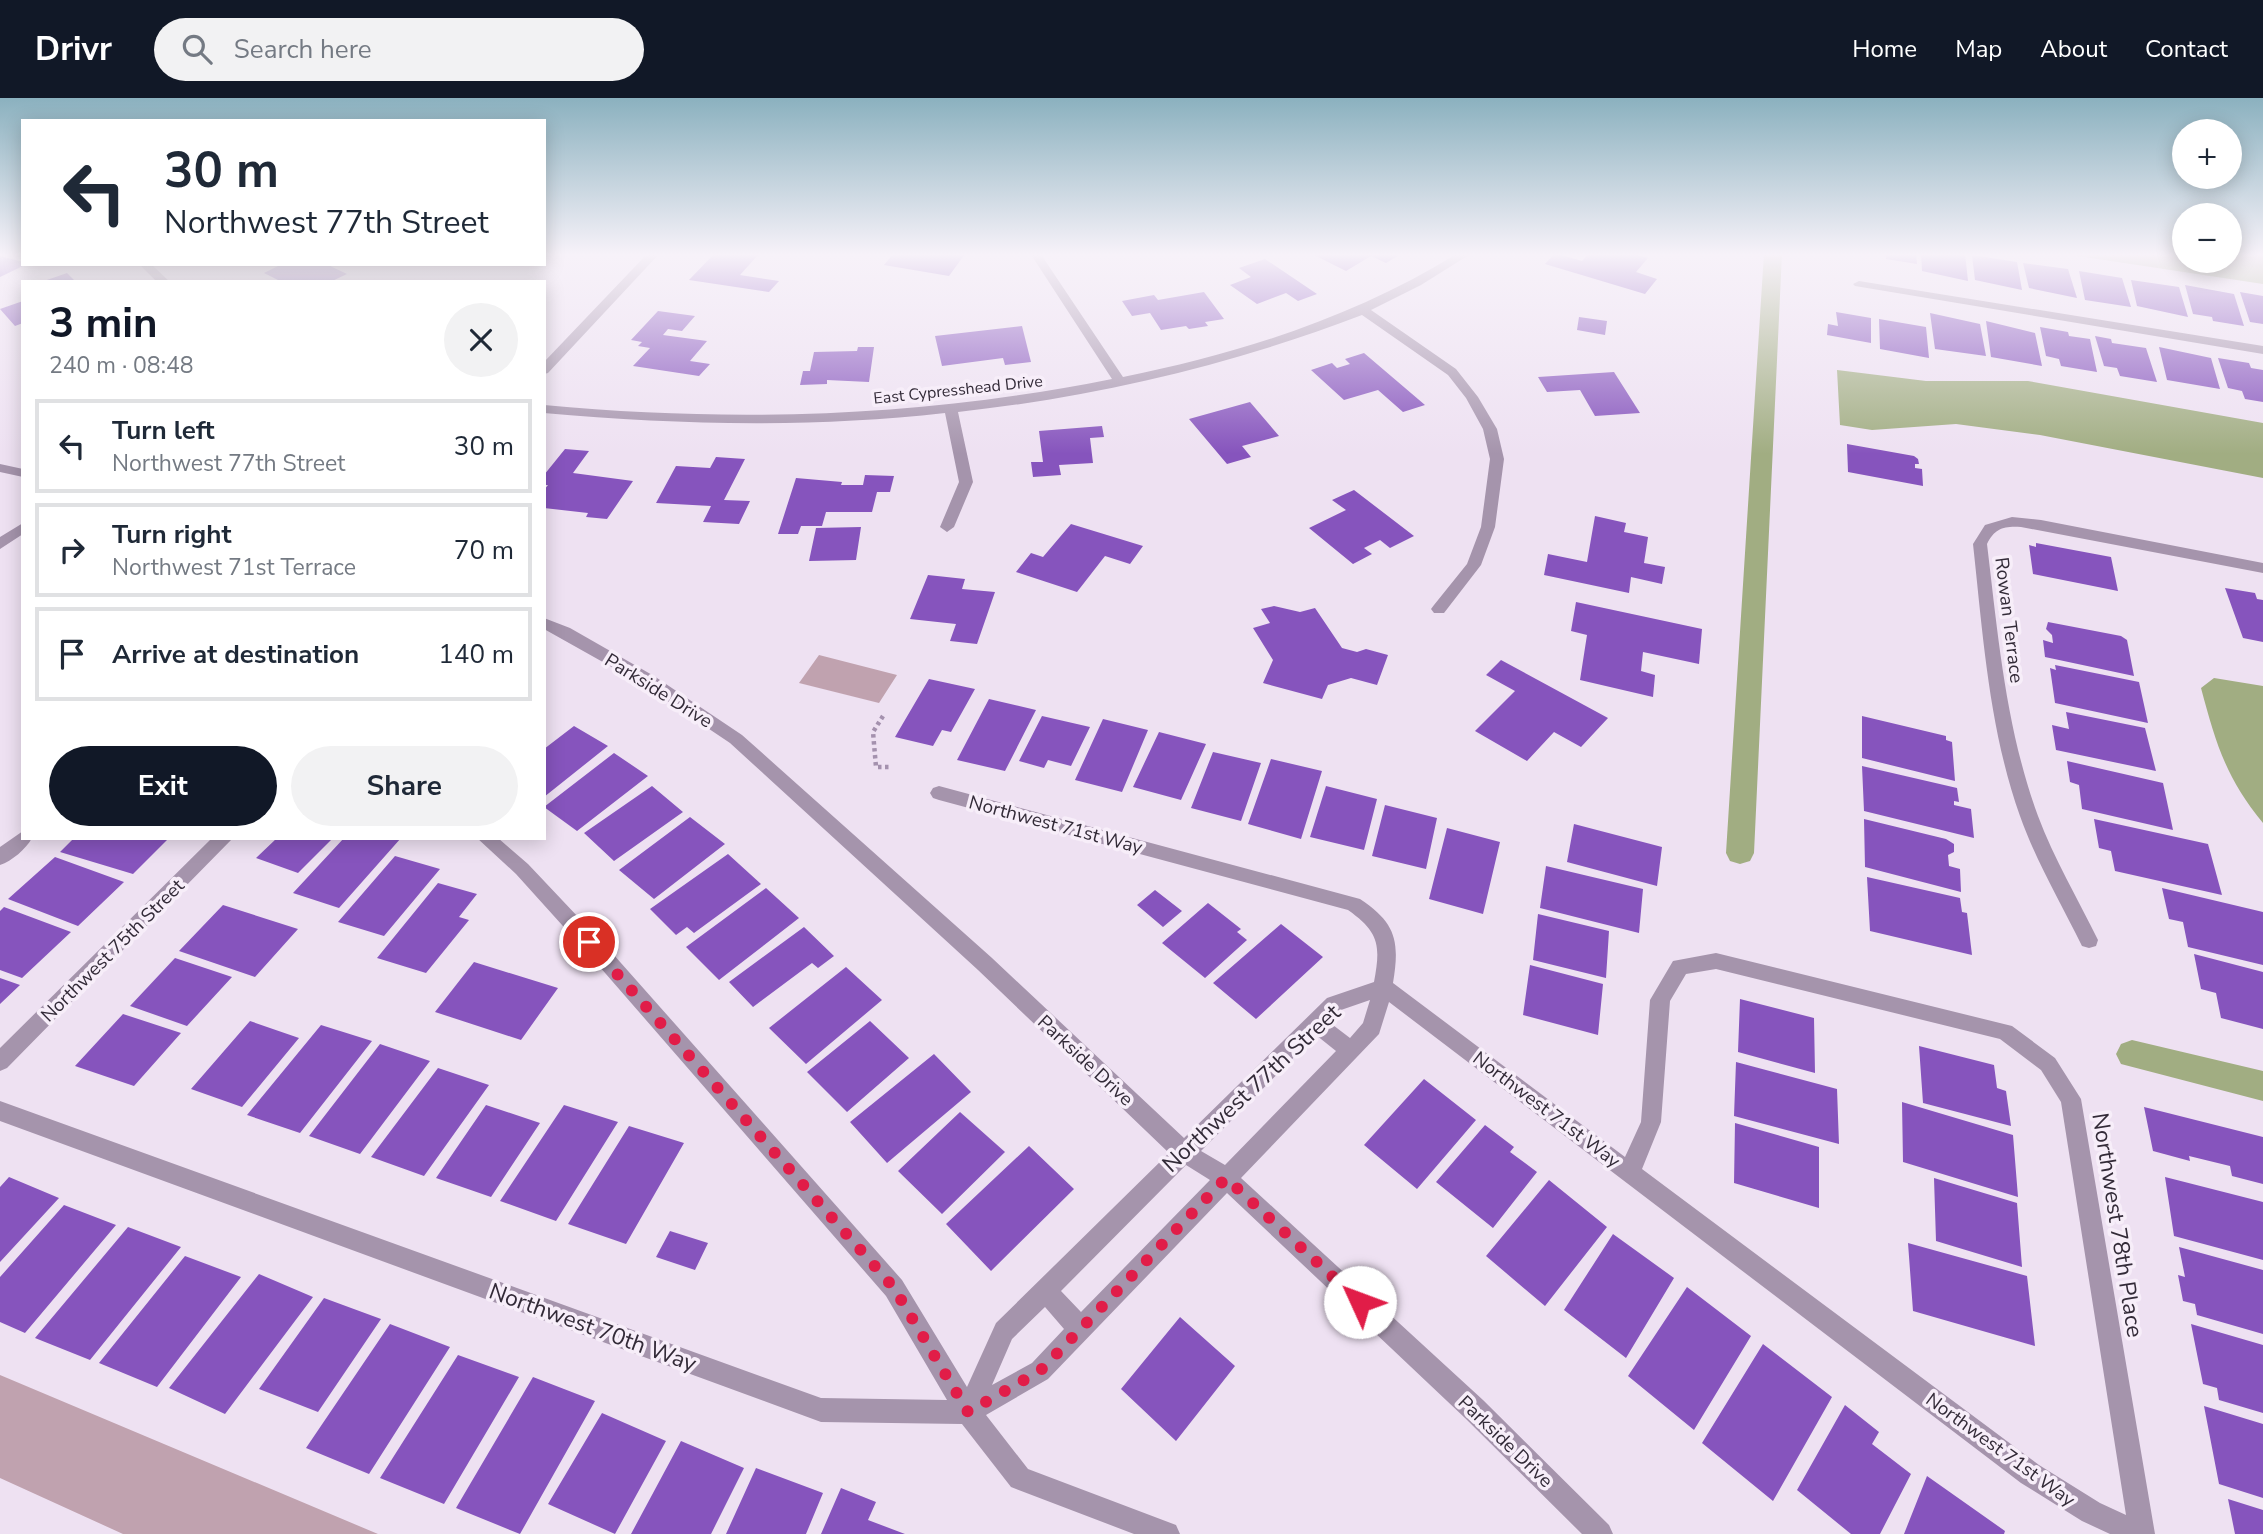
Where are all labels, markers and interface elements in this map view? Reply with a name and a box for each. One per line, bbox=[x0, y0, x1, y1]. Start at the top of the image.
search box bbox=[154, 18, 644, 81]
text: Drivr bbox=[35, 27, 112, 72]
icon: search bbox=[178, 30, 216, 68]
text: Search here bbox=[234, 32, 372, 67]
text: Home bbox=[1852, 33, 1917, 65]
text: Map bbox=[1955, 33, 2002, 65]
text: About bbox=[2040, 33, 2107, 65]
text: Contact bbox=[2145, 33, 2228, 65]
map controls bbox=[2172, 119, 2242, 273]
button: + bbox=[2172, 119, 2242, 189]
text: 30 m bbox=[164, 137, 279, 204]
icon: left bbox=[49, 147, 140, 238]
text: Northwest 77th Street bbox=[164, 201, 489, 244]
button: − bbox=[2172, 203, 2242, 273]
text: 3 min bbox=[49, 295, 158, 352]
button: close bbox=[444, 303, 518, 377]
text: 240 m · 08:48 bbox=[49, 350, 194, 381]
street label: East Cypresshead Drive bbox=[872, 370, 1044, 410]
text: Turn left bbox=[112, 413, 215, 448]
icon: left bbox=[53, 427, 91, 465]
text: 30 m bbox=[454, 429, 514, 464]
text: Northwest 77th Street bbox=[112, 448, 345, 479]
text: Turn right bbox=[112, 517, 231, 552]
icon: right bbox=[53, 531, 91, 569]
text: 70 m bbox=[454, 533, 514, 568]
text: Northwest 71st Terrace bbox=[112, 552, 356, 583]
street label: Rowan Terrace bbox=[1988, 556, 2030, 685]
icon: arrive bbox=[53, 635, 91, 673]
text: Arrive at destination bbox=[112, 637, 359, 672]
text: 140 m bbox=[438, 637, 514, 672]
street label: Parkside Drive bbox=[600, 647, 717, 734]
button: Exit bbox=[49, 746, 277, 826]
button: Share bbox=[291, 746, 518, 826]
street label: Northwest 71st Way bbox=[966, 789, 1146, 861]
street label: Northwest 75th Street bbox=[35, 873, 190, 1028]
pin bbox=[559, 912, 619, 972]
icon: arrive bbox=[570, 923, 608, 961]
street label: Northwest 77th Street bbox=[1155, 997, 1348, 1179]
street label: Parkside Drive bbox=[1032, 1009, 1139, 1112]
street label: Northwest 71st Way bbox=[1467, 1046, 1626, 1174]
street label: Northwest 78th Place bbox=[2084, 1111, 2151, 1340]
position arrow bbox=[1323, 1265, 1397, 1339]
street label: Northwest 70th Way bbox=[485, 1276, 701, 1379]
street label: Northwest 71st Way bbox=[1920, 1387, 2081, 1513]
street label: Parkside Drive bbox=[1452, 1390, 1558, 1494]

